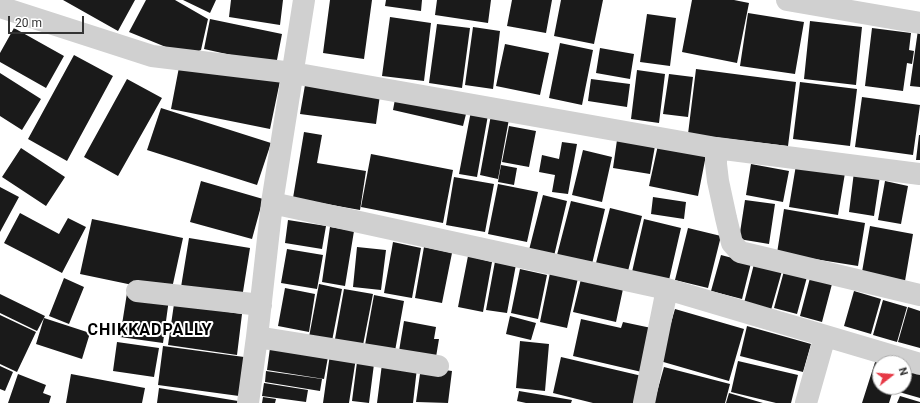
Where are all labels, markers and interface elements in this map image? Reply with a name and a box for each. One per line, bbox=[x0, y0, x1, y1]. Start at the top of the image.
scale bar bbox=[10, 8, 86, 34]
text: 20 m bbox=[15, 16, 42, 30]
district label: CHIKKADPALLY bbox=[88, 321, 212, 341]
north arrow bbox=[872, 355, 912, 395]
text: N bbox=[896, 366, 910, 377]

